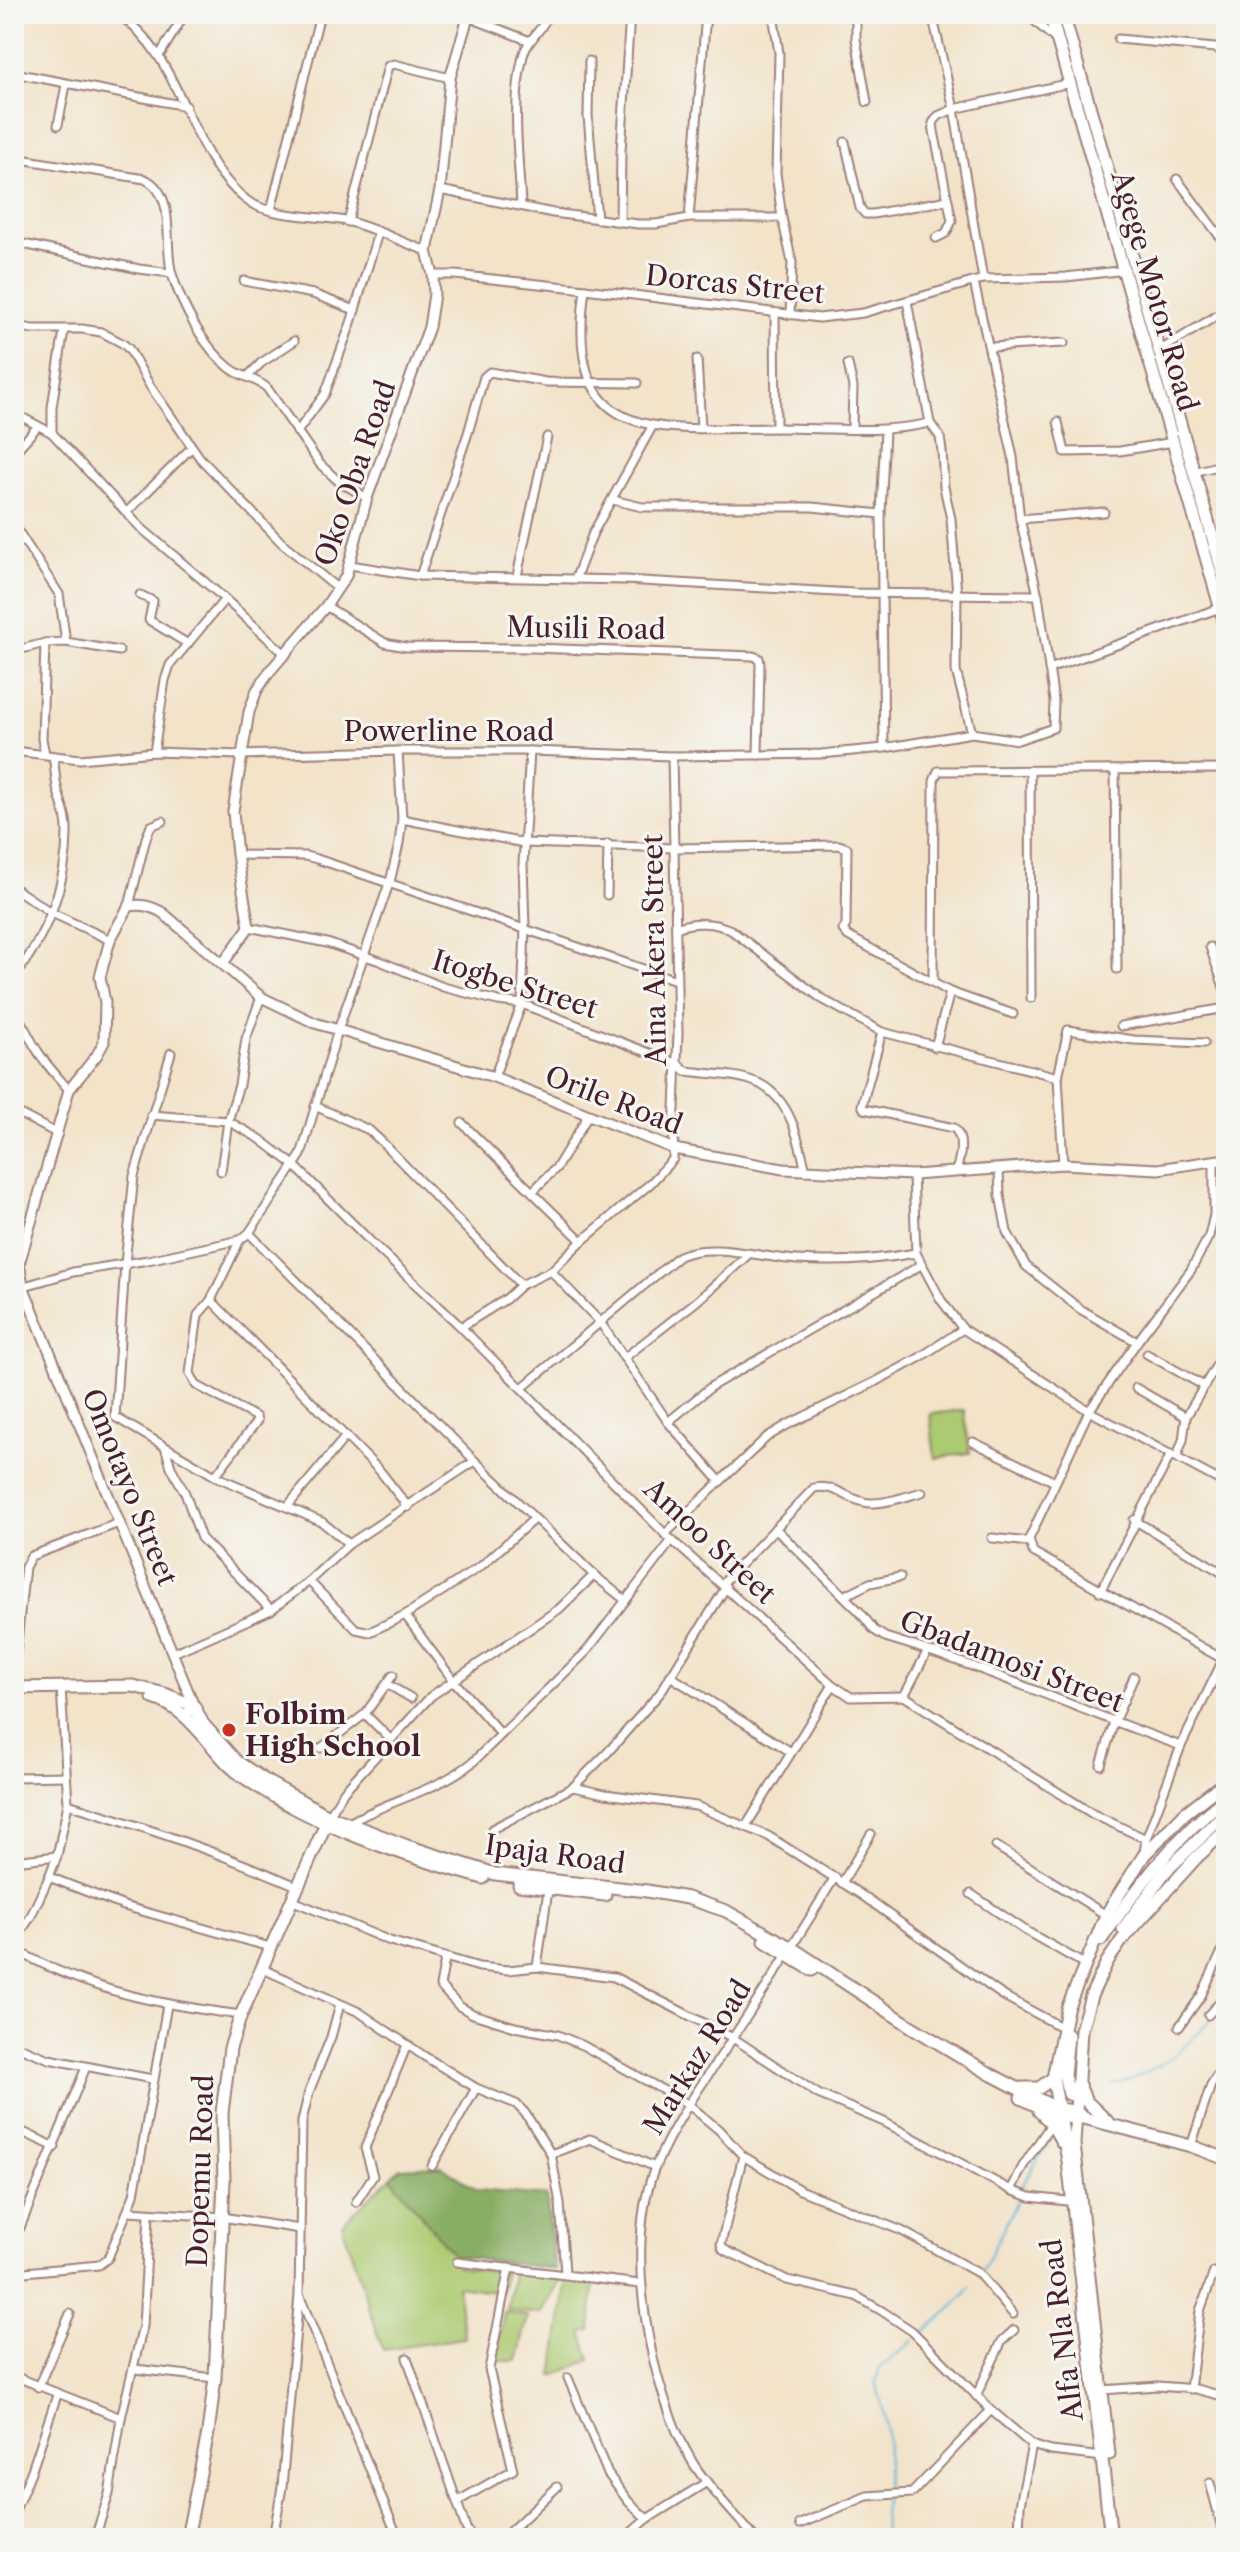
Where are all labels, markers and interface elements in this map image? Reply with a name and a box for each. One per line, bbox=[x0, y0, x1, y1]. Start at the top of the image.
street label: Agege Motor Road bbox=[1104, 166, 1206, 415]
street label: Dorcas Street bbox=[644, 258, 826, 310]
street label: Oko Oba Road bbox=[307, 376, 403, 570]
street label: Musili Road bbox=[506, 610, 666, 646]
street label: Powerline Road bbox=[344, 714, 554, 748]
street label: Aina Akera Street bbox=[635, 834, 673, 1067]
street label: Itogbe Street bbox=[428, 943, 602, 1025]
street label: Orile Road bbox=[541, 1058, 687, 1142]
street label: Omotayo Street bbox=[75, 1384, 185, 1590]
street label: Amoo Street bbox=[636, 1471, 783, 1611]
street label: Gbadamosi Street bbox=[895, 1603, 1129, 1719]
place label: Folbim High School bbox=[245, 1697, 421, 1763]
marker: Folbim High School bbox=[220, 1721, 238, 1739]
street label: Ipaja Road bbox=[483, 1827, 627, 1881]
street label: Markaz Road bbox=[636, 1973, 758, 2141]
street label: Dopemu Road bbox=[180, 2074, 220, 2268]
street label: Alfa Nla Road bbox=[1034, 2237, 1090, 2424]

